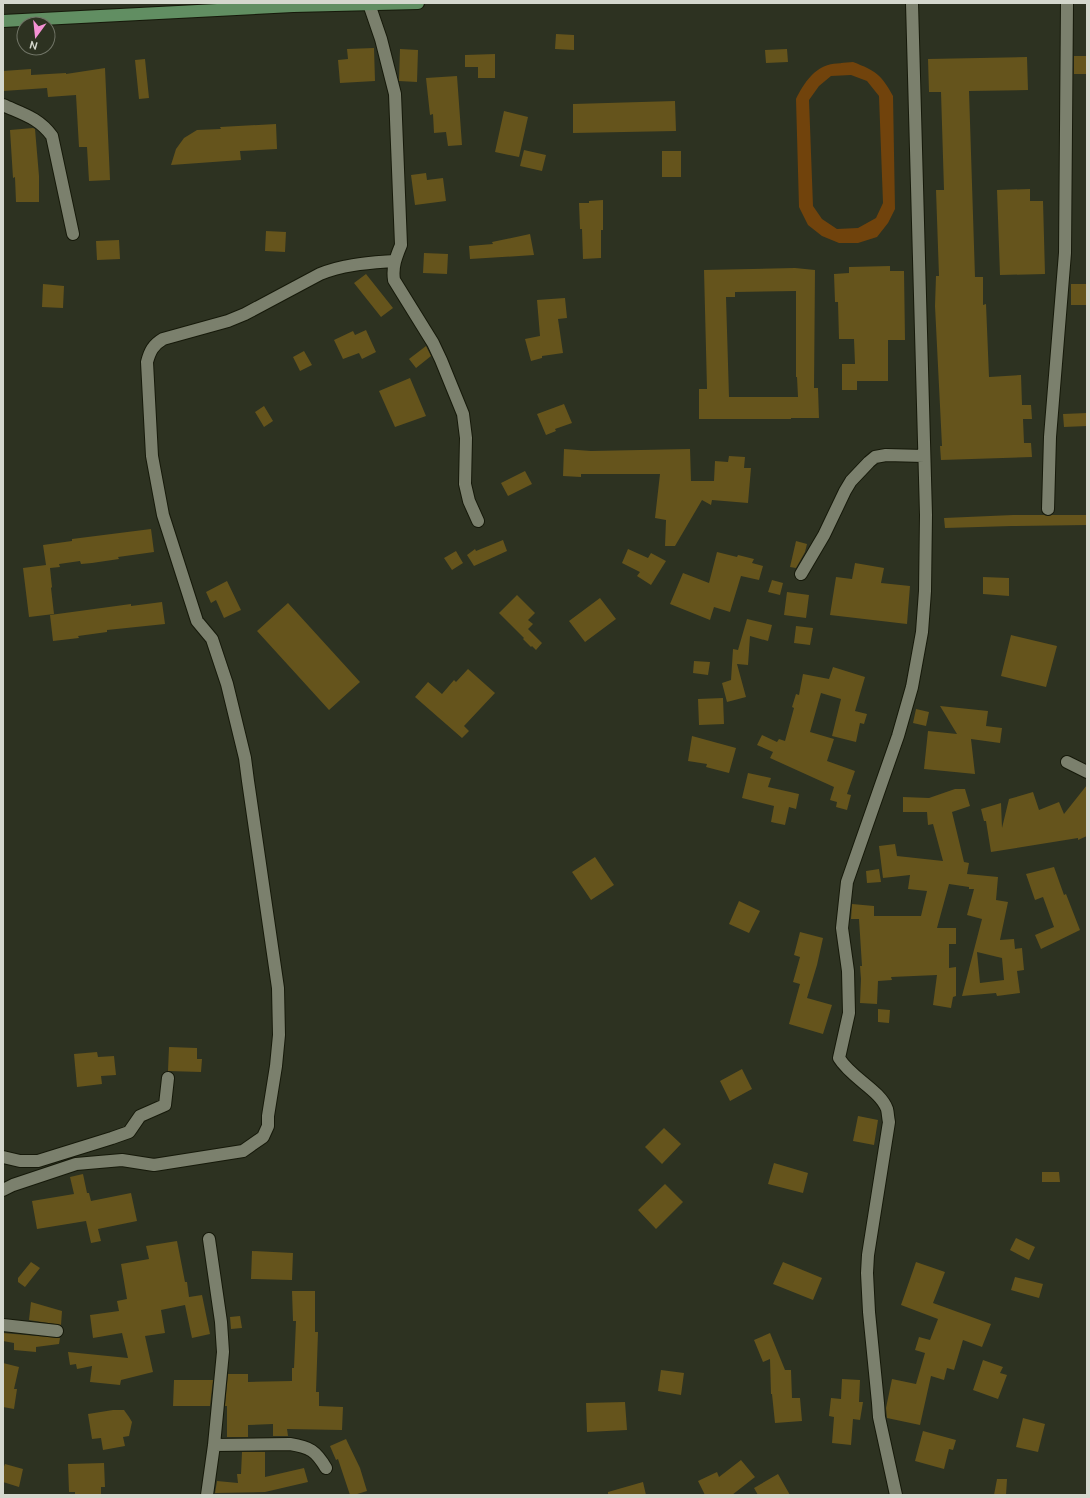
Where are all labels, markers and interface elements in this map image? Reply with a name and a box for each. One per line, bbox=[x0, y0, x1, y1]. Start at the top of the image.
north arrow bbox=[16, 16, 56, 56]
text: N bbox=[28, 39, 39, 53]

